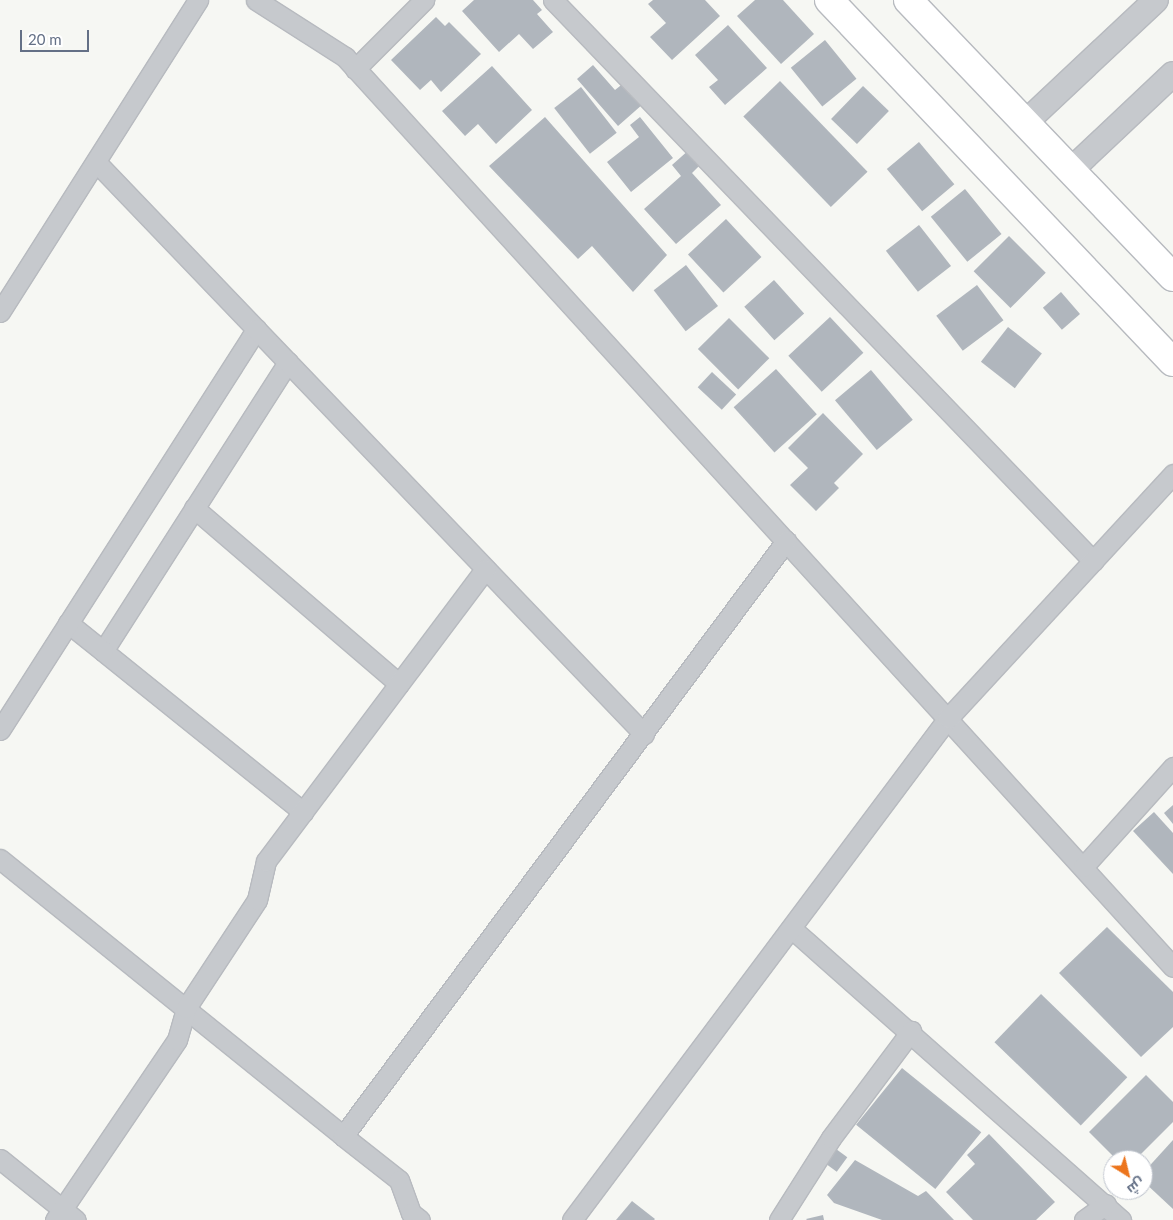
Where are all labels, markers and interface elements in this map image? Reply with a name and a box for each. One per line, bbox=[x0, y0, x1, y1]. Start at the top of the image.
scale bar bbox=[22, 20, 91, 52]
text: 20 m bbox=[28, 30, 62, 48]
north arrow bbox=[1103, 1150, 1153, 1200]
text: ش bbox=[1124, 1175, 1149, 1199]

